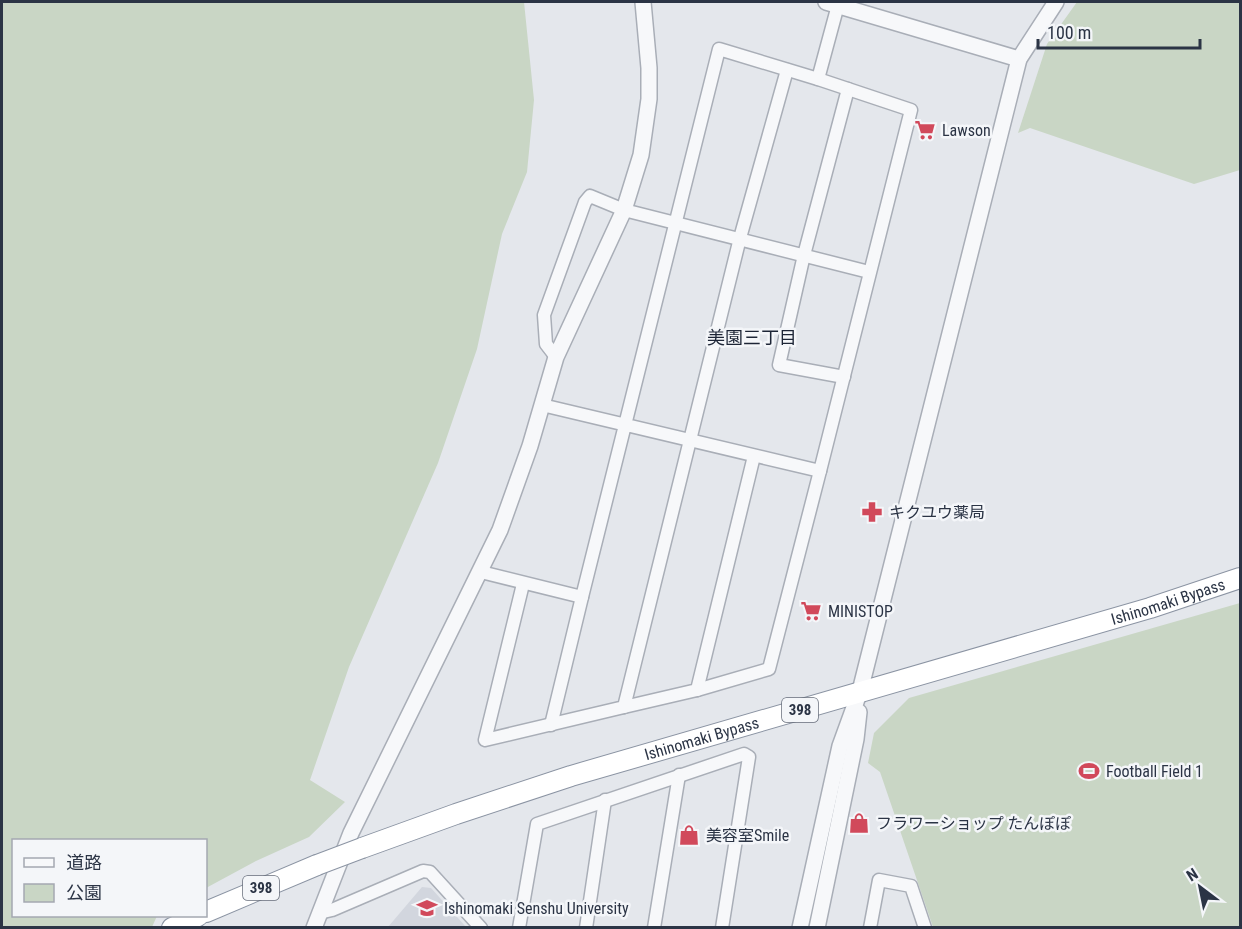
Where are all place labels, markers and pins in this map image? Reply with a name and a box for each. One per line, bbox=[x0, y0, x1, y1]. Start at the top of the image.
supermarket icon: Lawson bbox=[913, 118, 937, 142]
place label: Lawson bbox=[942, 121, 991, 140]
pharmacy icon: キクユウ薬局 bbox=[860, 500, 884, 524]
place label: キクユウ薬局 bbox=[889, 503, 985, 522]
supermarket icon: MINISTOP bbox=[799, 599, 823, 623]
place label: MINISTOP bbox=[828, 602, 893, 621]
sports icon: Football Field 1 bbox=[1077, 759, 1101, 783]
place label: Football Field 1 bbox=[1106, 762, 1203, 781]
shop icon: フラワーショップ たんぽぽ bbox=[847, 811, 871, 835]
place label: フラワーショップ たんぽぽ bbox=[876, 814, 1071, 833]
shop icon: 美容室Smile bbox=[677, 823, 701, 847]
place label: 美容室Smile bbox=[706, 826, 789, 845]
school or university icon: Ishinomaki Senshu University bbox=[415, 896, 439, 920]
place label: Ishinomaki Senshu University bbox=[444, 899, 629, 918]

